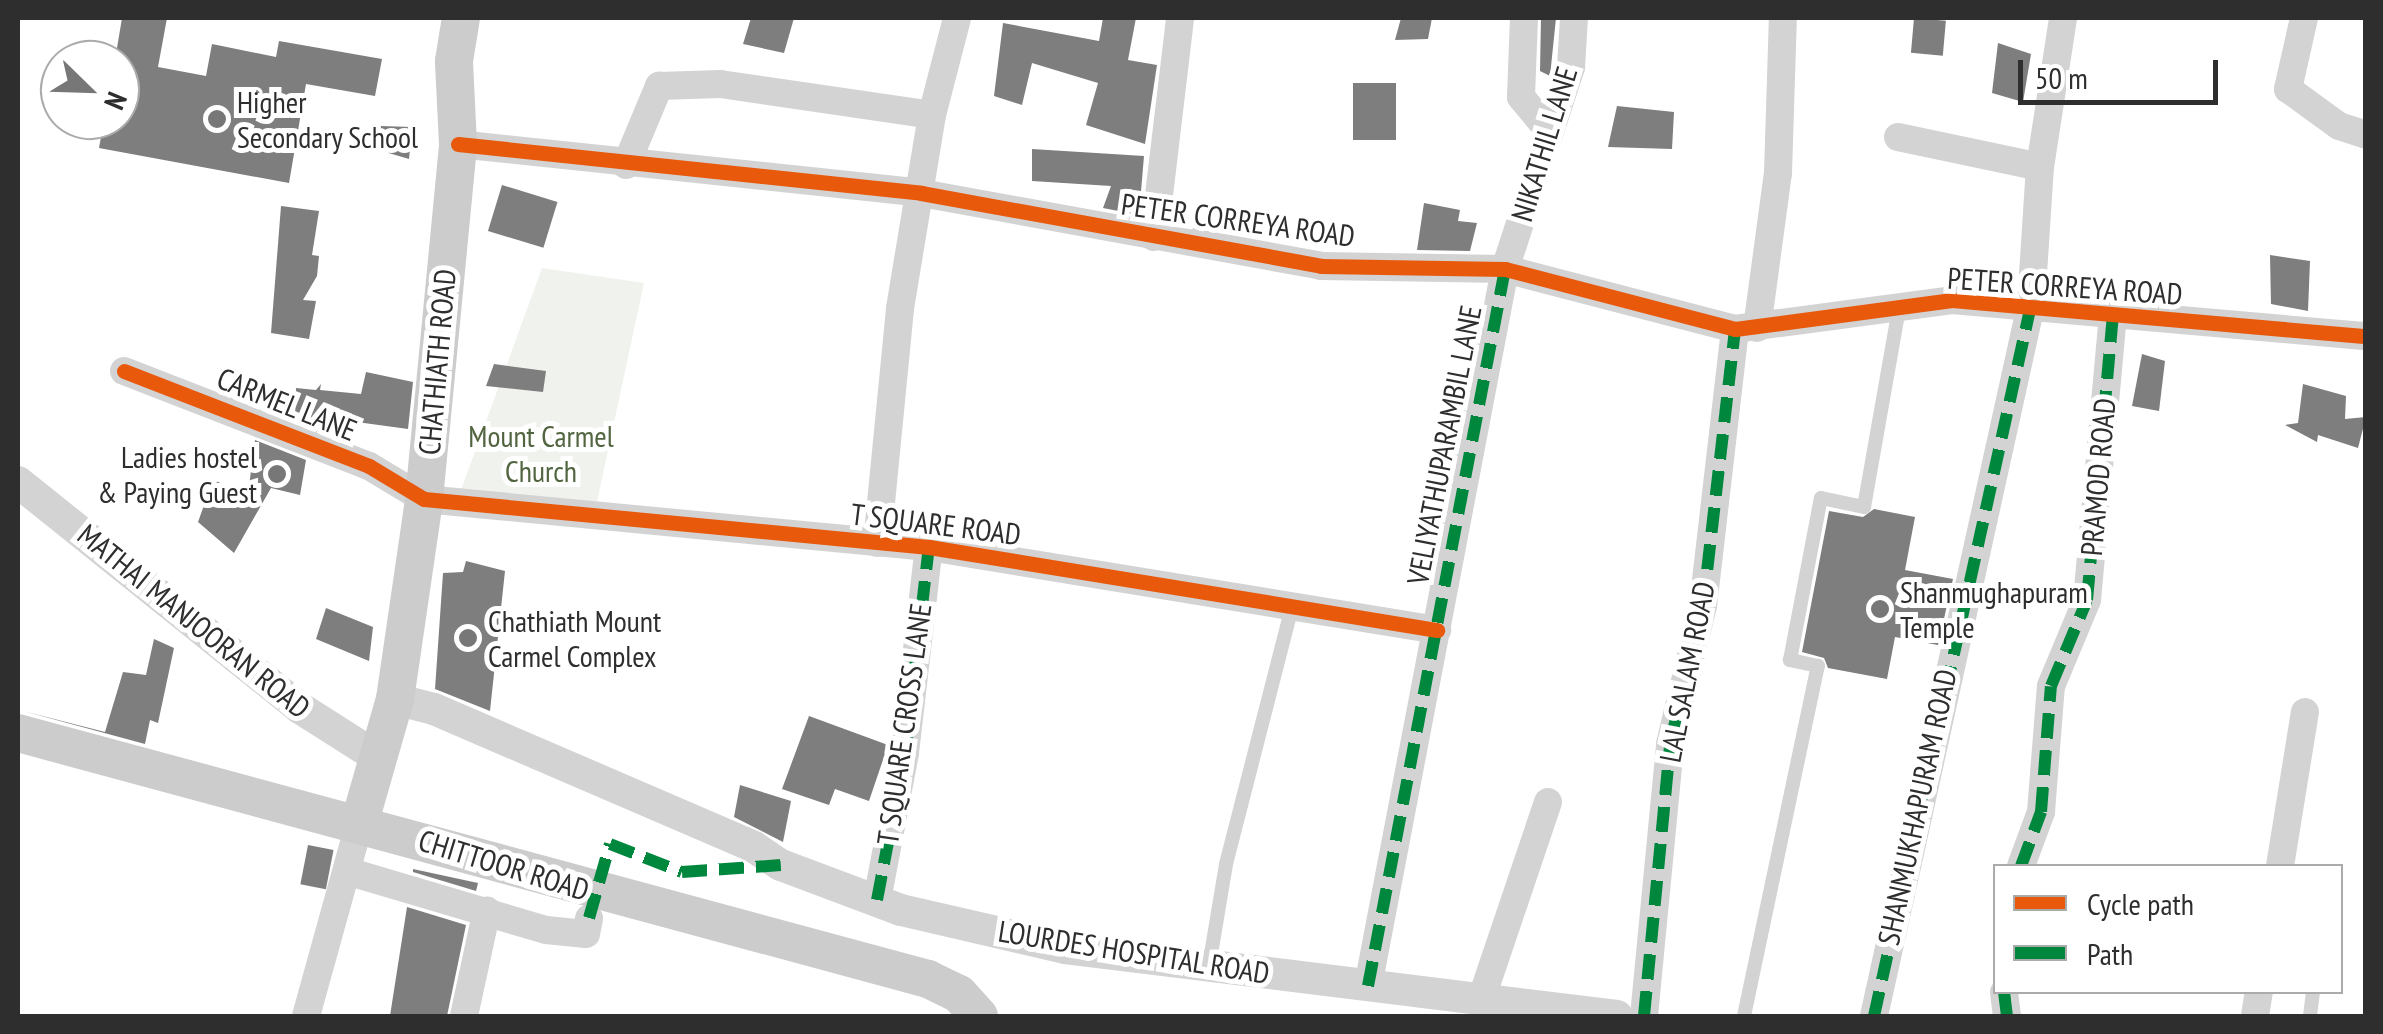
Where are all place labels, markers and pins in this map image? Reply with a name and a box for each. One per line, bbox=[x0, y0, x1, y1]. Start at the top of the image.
place label: Higher Secondary School bbox=[237, 84, 419, 154]
marker: Higher Secondary School bbox=[206, 108, 228, 130]
place label: Ladies hostel & Paying Guest bbox=[97, 439, 257, 510]
marker: Ladies hostel & Paying Guest bbox=[266, 463, 288, 485]
place label: Shanmughapuram Temple bbox=[1900, 574, 2088, 644]
marker: Shanmughapuram Temple bbox=[1869, 598, 1891, 620]
place label: Chathiath Mount Carmel Complex bbox=[488, 603, 661, 674]
marker: Chathiath Mount Carmel Complex bbox=[457, 627, 479, 649]

